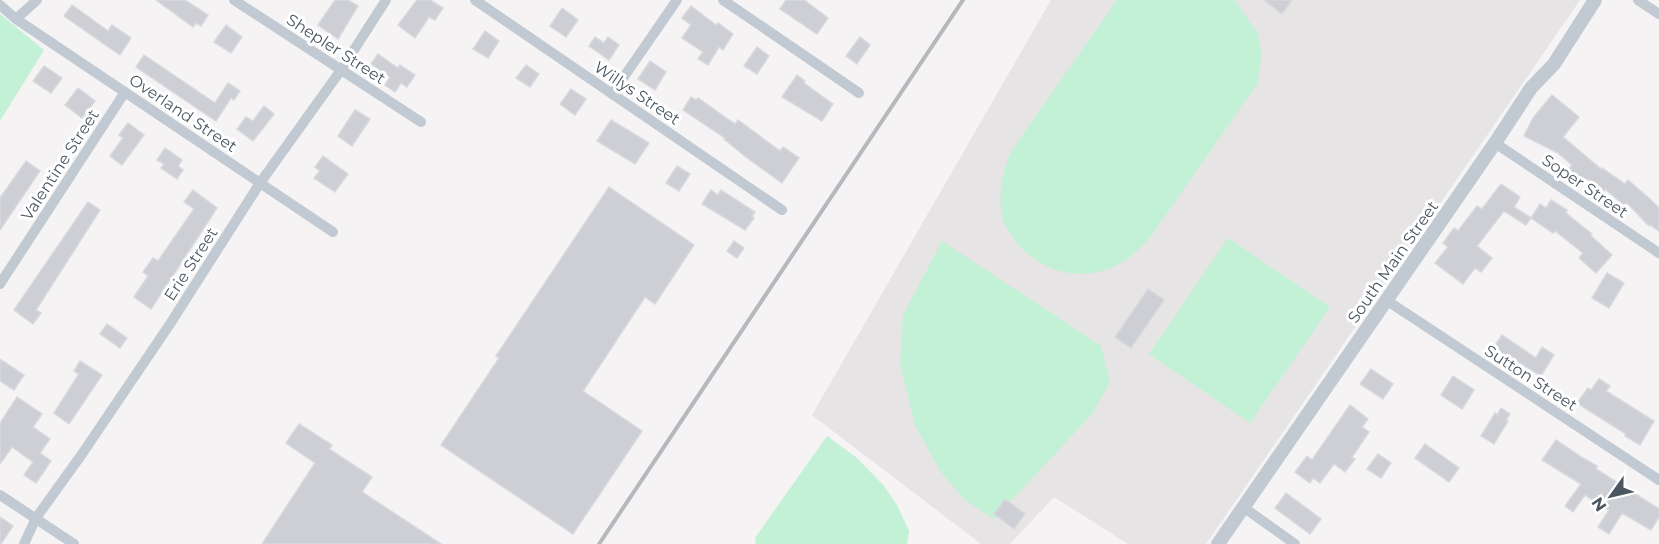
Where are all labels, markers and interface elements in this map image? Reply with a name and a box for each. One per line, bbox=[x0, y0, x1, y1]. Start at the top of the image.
street label: Shepler Street bbox=[283, 10, 389, 88]
street label: Willys Street bbox=[591, 57, 684, 129]
street label: Overland Street bbox=[126, 70, 241, 156]
street label: Valentine Street bbox=[17, 106, 103, 224]
street label: Soper Street bbox=[1538, 150, 1632, 222]
street label: South Main Street bbox=[1344, 197, 1443, 327]
street label: Erie Street bbox=[160, 223, 222, 304]
street label: Sutton Street bbox=[1481, 341, 1581, 415]
north arrow bbox=[1581, 466, 1641, 526]
text: N bbox=[1587, 493, 1610, 515]

